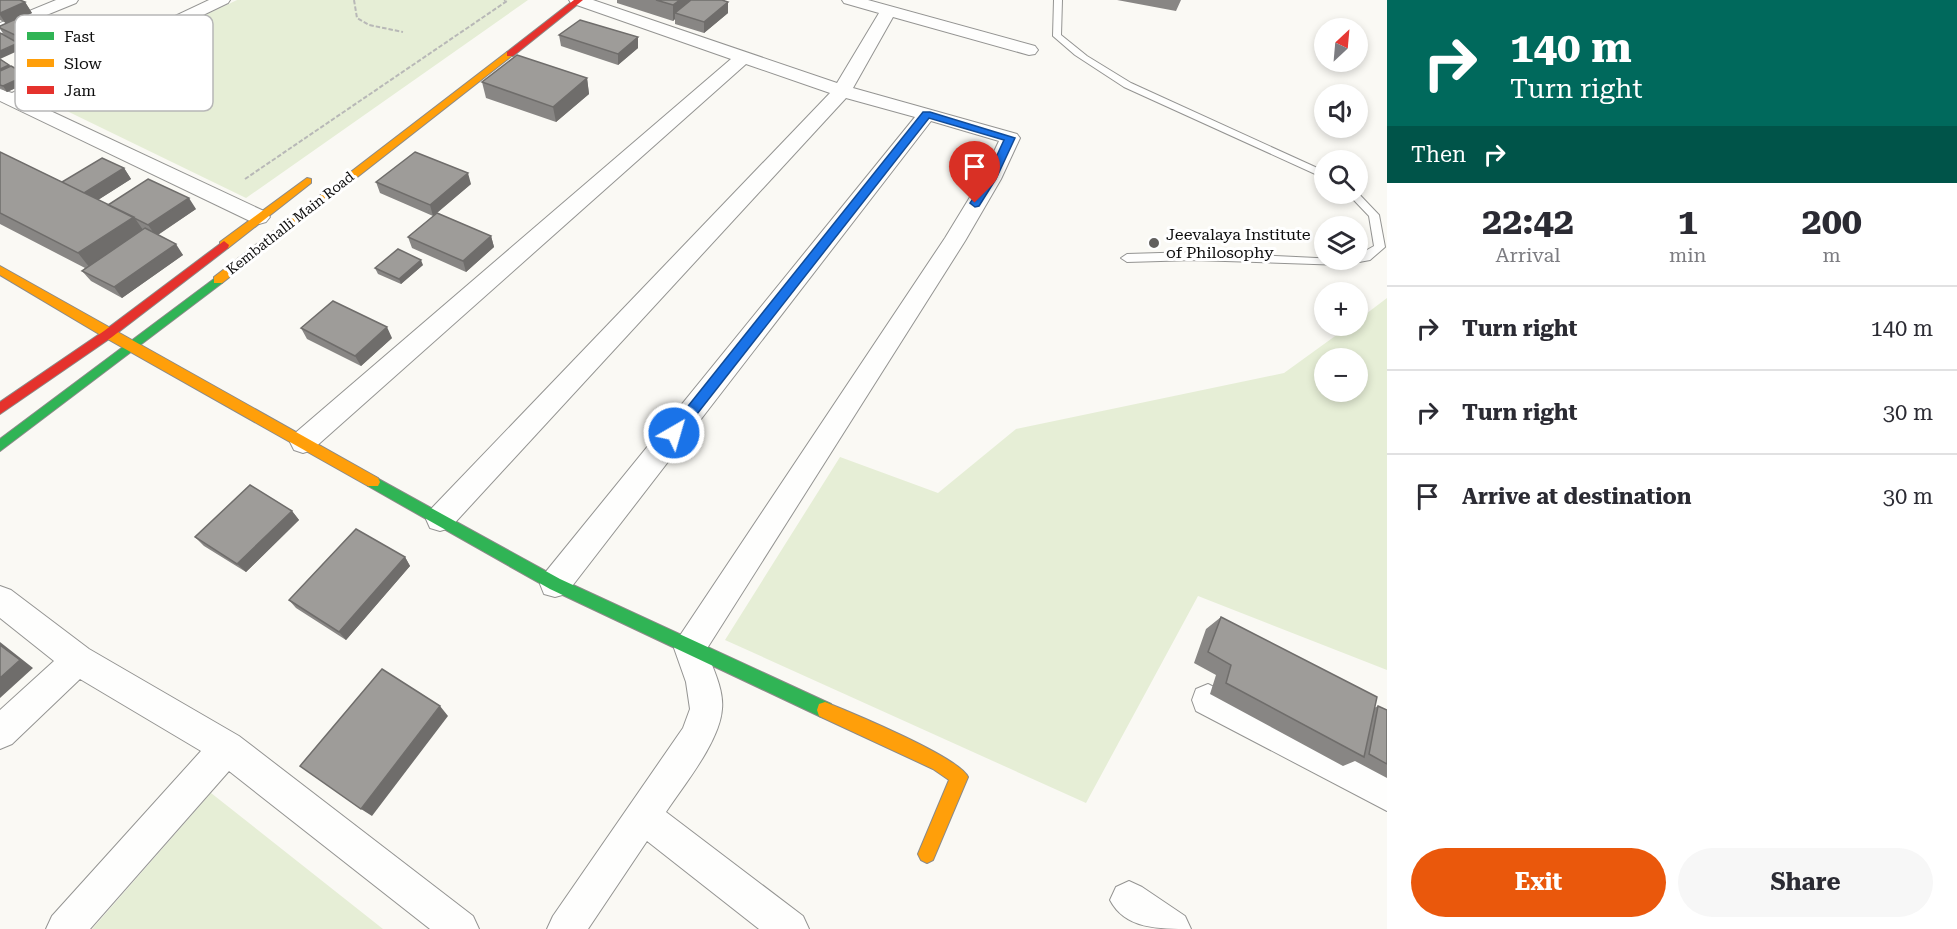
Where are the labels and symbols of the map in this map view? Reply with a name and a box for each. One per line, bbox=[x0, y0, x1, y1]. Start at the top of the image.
legend bbox=[15, 15, 213, 111]
north arrow bbox=[1314, 18, 1368, 72]
text: Fast bbox=[64, 27, 95, 46]
text: Slow bbox=[64, 54, 102, 73]
text: Jam bbox=[64, 81, 96, 100]
pin bbox=[949, 141, 1000, 203]
street label: Kembathalli Main Road bbox=[223, 168, 357, 278]
place label: Jeevalaya Institute of Philosophy bbox=[1166, 225, 1311, 262]
marker: Jeevalaya Institute of Philosophy bbox=[1147, 236, 1161, 250]
position arrow bbox=[642, 401, 706, 465]

